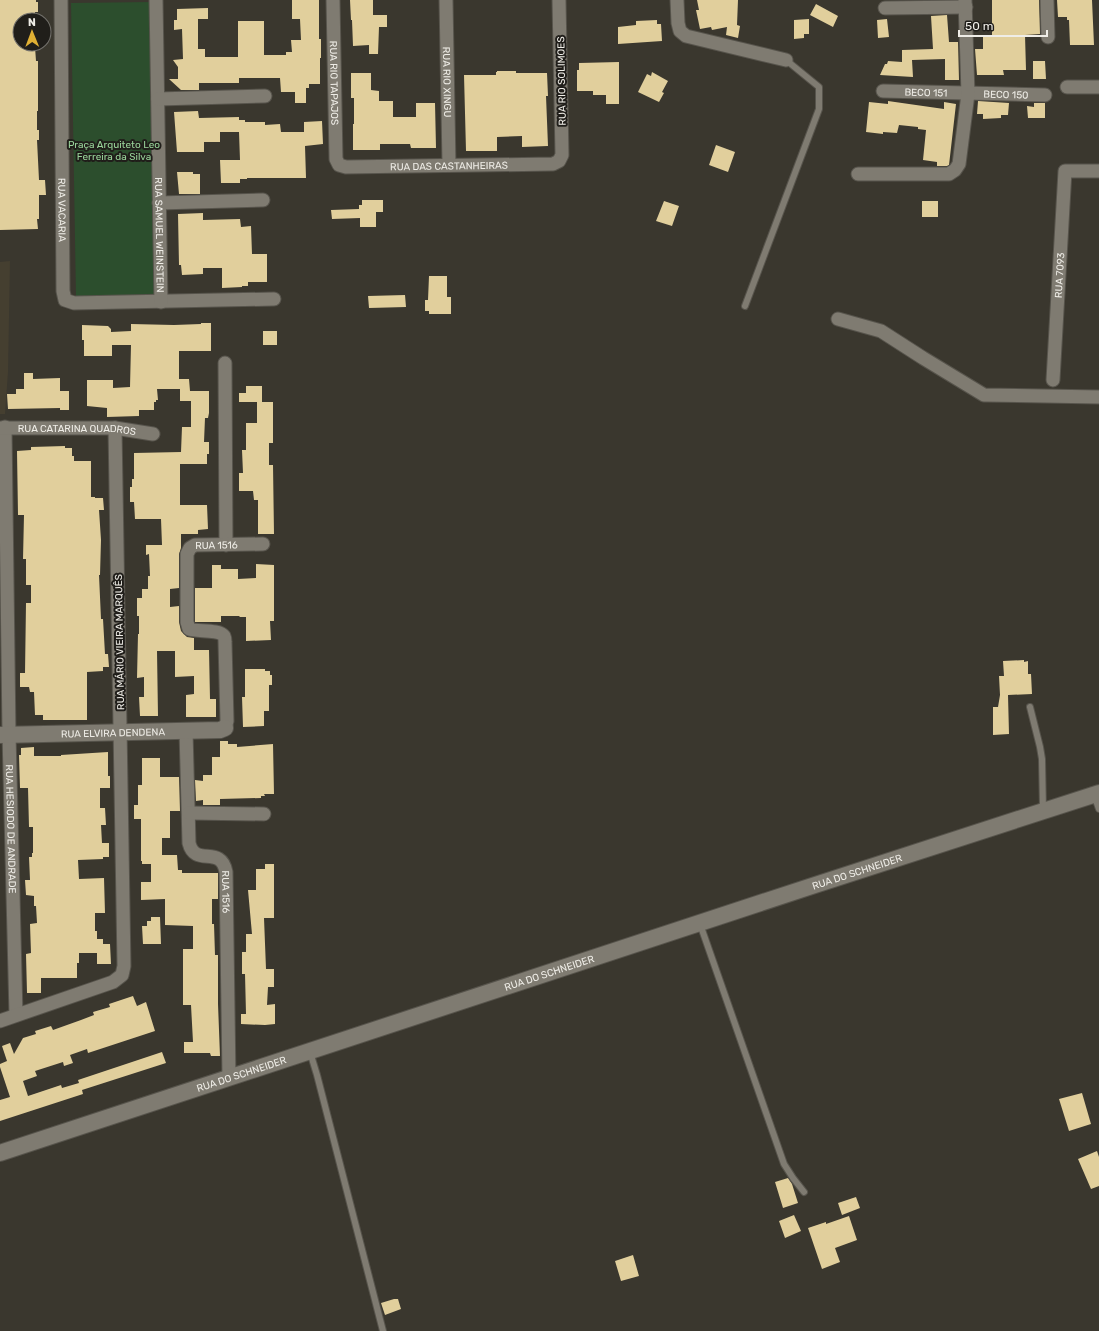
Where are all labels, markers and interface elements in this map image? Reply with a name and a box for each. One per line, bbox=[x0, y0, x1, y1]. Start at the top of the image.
north arrow bbox=[12, 12, 52, 52]
scale bar bbox=[959, 12, 1047, 38]
text: N bbox=[28, 16, 36, 29]
text: 50 m bbox=[965, 19, 993, 33]
street label: RUA RIO SOLIMOES bbox=[555, 36, 569, 126]
street label: RUA RIO TAPAJOS bbox=[327, 41, 340, 125]
street label: RUA RIO XINGU bbox=[440, 47, 453, 117]
street label: BECO 151 bbox=[904, 87, 948, 100]
street label: BECO 150 bbox=[983, 88, 1029, 102]
park label: Praça Arquiteto Leo Ferreira da Silva bbox=[68, 139, 160, 163]
street label: RUA DAS CASTANHEIRAS bbox=[390, 160, 508, 173]
street label: RUA SAMUEL WEINSTEIN bbox=[152, 177, 166, 293]
street label: RUA VACARIA bbox=[55, 178, 68, 242]
street label: RUA 7093 bbox=[1053, 252, 1067, 298]
street label: RUA CATARINA QUADROS bbox=[18, 423, 137, 438]
street label: RUA 1516 bbox=[195, 539, 238, 552]
street label: RUA MÁRIO VIEIRA MARQUÊS bbox=[113, 574, 127, 710]
street label: RUA ELVIRA DENDENA bbox=[61, 726, 166, 741]
street label: RUA HESIODO DE ANDRADE bbox=[3, 764, 18, 894]
street label: RUA DO SCHNEIDER bbox=[811, 852, 904, 893]
street label: RUA 1516 bbox=[219, 870, 232, 913]
street label: RUA DO SCHNEIDER bbox=[503, 953, 596, 994]
street label: RUA DO SCHNEIDER bbox=[195, 1054, 288, 1095]

